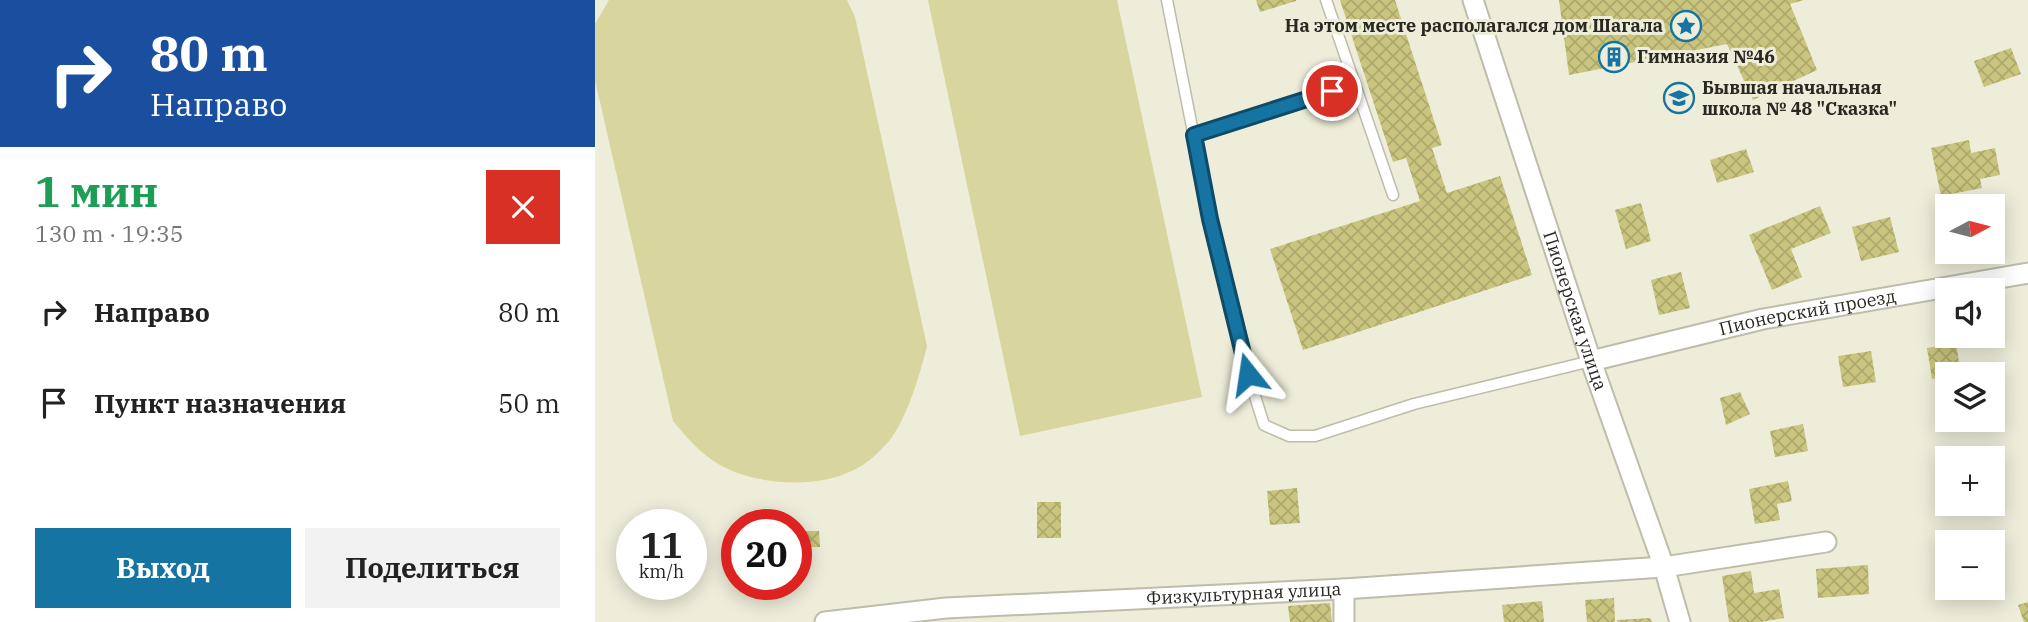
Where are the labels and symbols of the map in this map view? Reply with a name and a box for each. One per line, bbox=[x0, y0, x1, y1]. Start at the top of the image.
place icon: На этом месте располагался дом Шагала bbox=[1669, 9, 1703, 43]
place label: На этом месте располагался дом Шагала bbox=[1285, 14, 1663, 37]
building icon: Гимназия №46 bbox=[1597, 40, 1631, 74]
place label: Гимназия №46 bbox=[1637, 45, 1775, 68]
pin bbox=[1302, 61, 1362, 121]
place label: Бывшая начальная школа № 48 "Сказка" bbox=[1702, 76, 1897, 120]
school or university icon: Бывшая начальная школа № 48 "Сказка" bbox=[1662, 81, 1696, 115]
north arrow bbox=[1935, 194, 2005, 264]
street label: Пионерская улица bbox=[1538, 228, 1613, 394]
street label: Пионерский проезд bbox=[1717, 284, 1898, 340]
position arrow bbox=[1211, 337, 1285, 411]
speed limit sign: 20 bbox=[721, 509, 812, 600]
street label: Физкультурная улица bbox=[1146, 577, 1342, 609]

